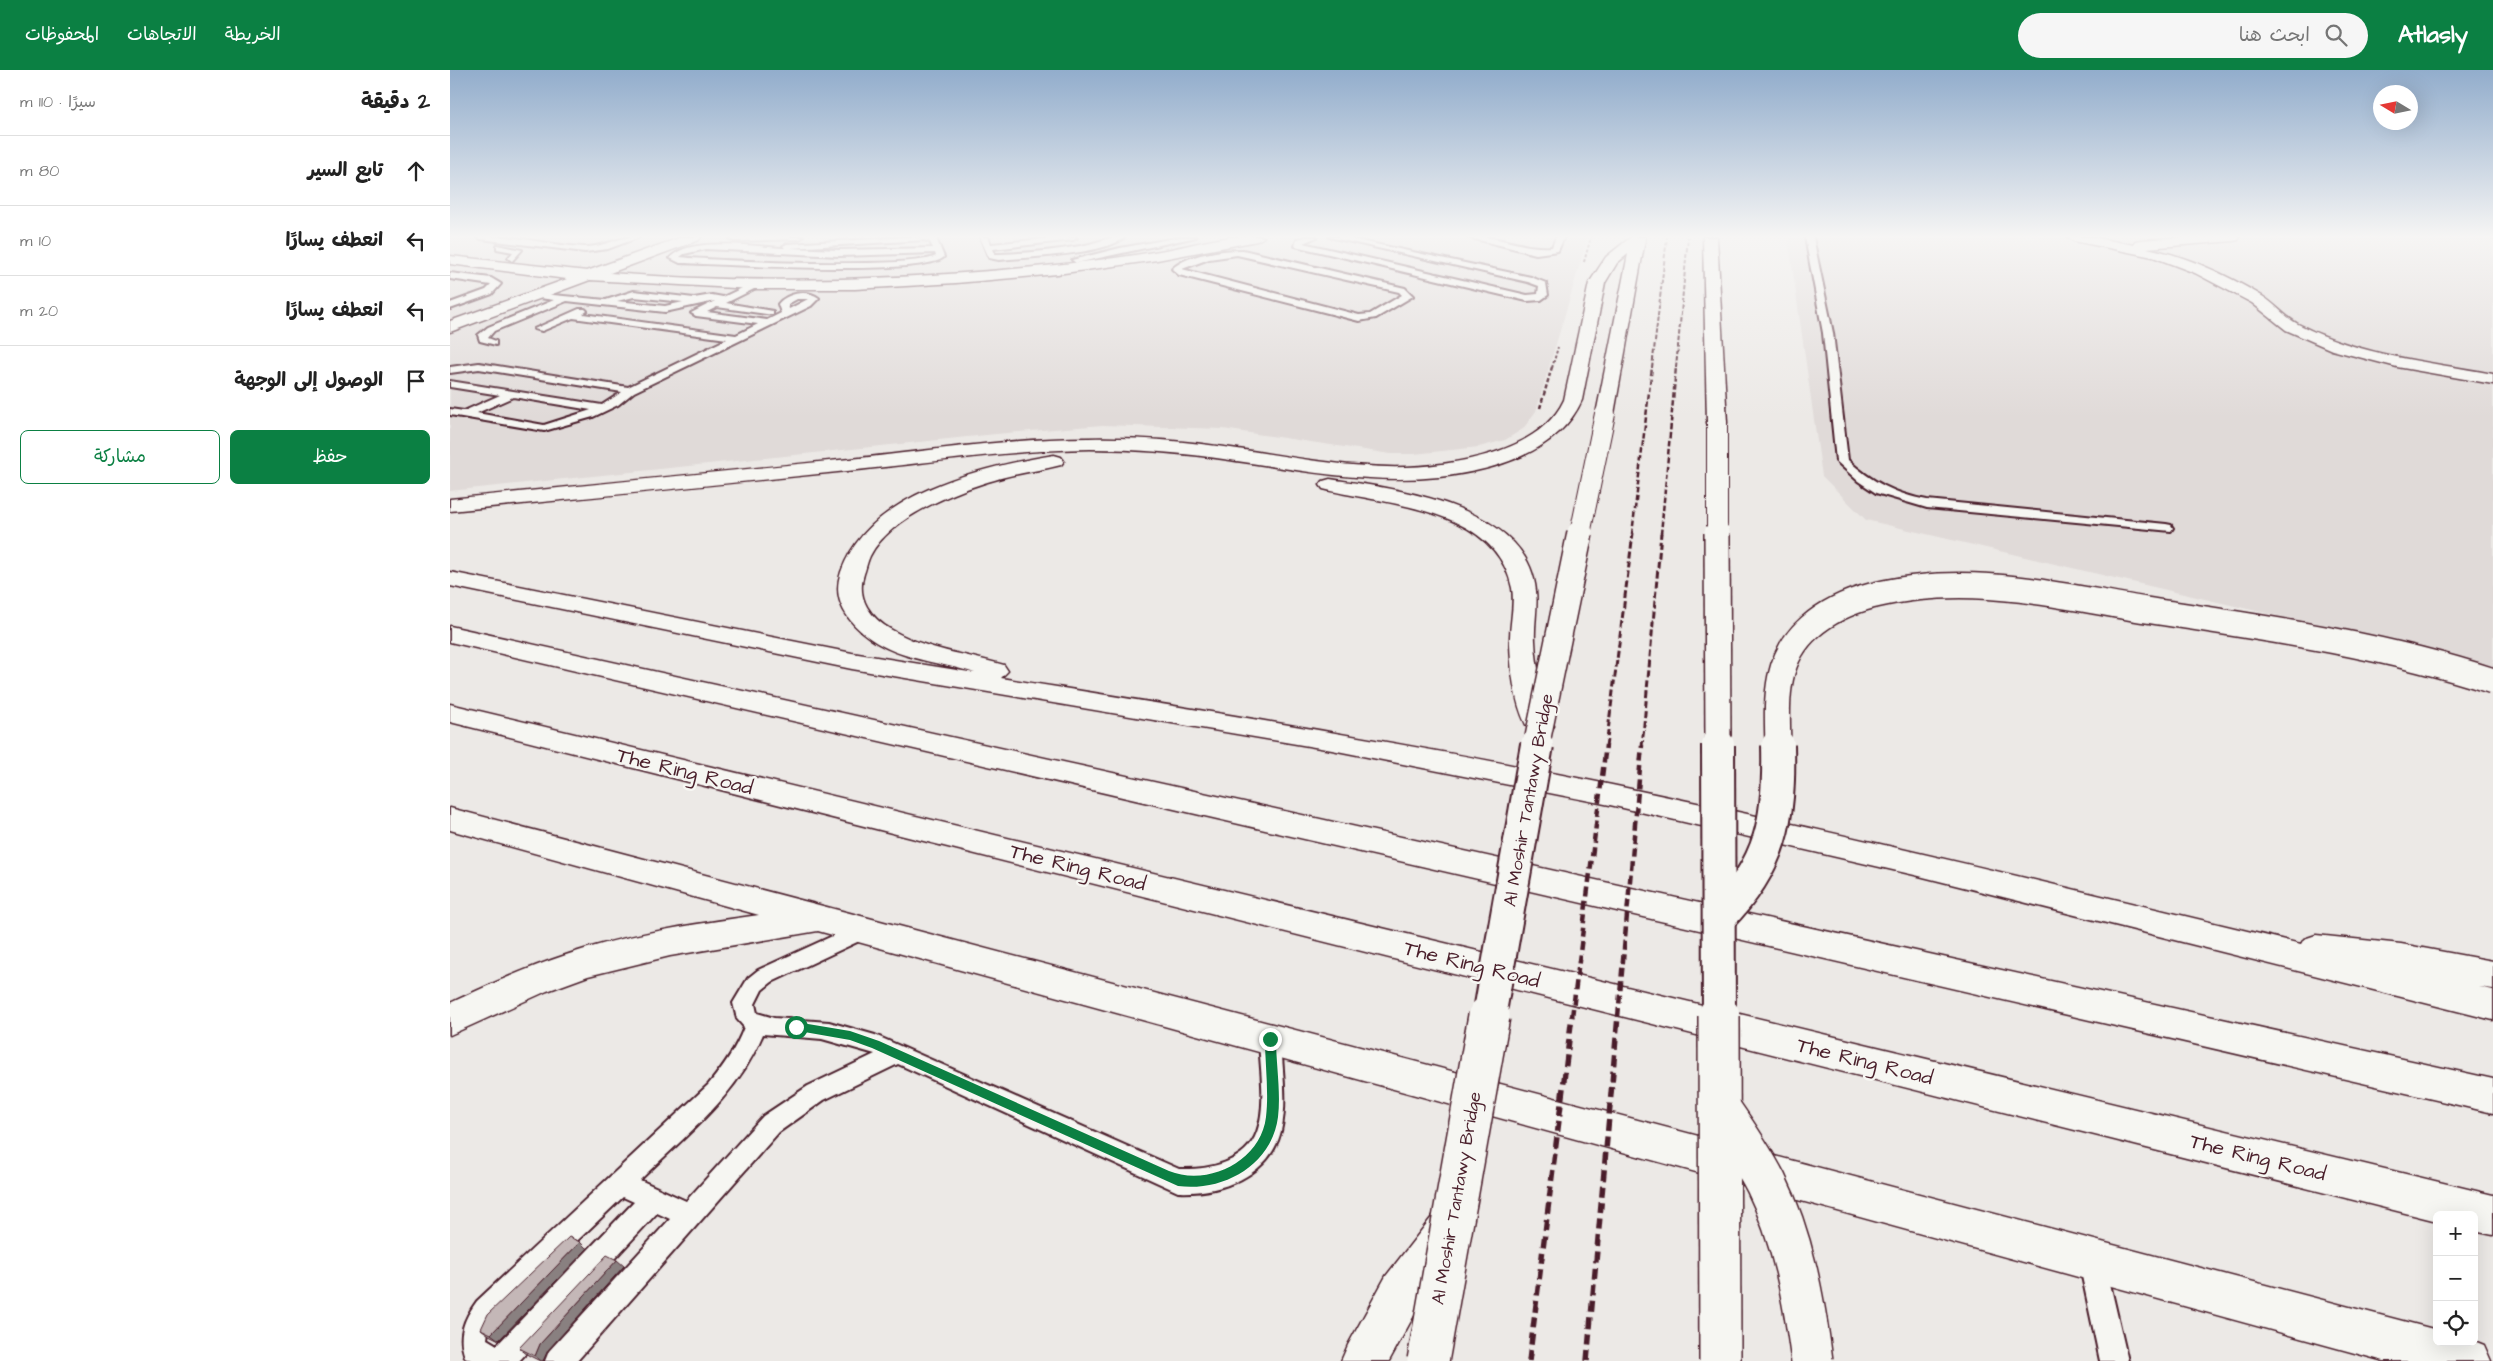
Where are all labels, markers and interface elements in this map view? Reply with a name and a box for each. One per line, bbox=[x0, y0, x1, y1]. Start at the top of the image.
search box bbox=[2018, 13, 2368, 58]
text: Atlasly bbox=[2398, 18, 2468, 52]
icon: search bbox=[2322, 21, 2350, 49]
text: المحفوظات bbox=[25, 22, 99, 47]
text: الاتجاهات bbox=[127, 22, 197, 47]
text: الخريطة bbox=[225, 22, 281, 47]
text: ابحث هنا bbox=[2239, 22, 2310, 49]
north arrow bbox=[2373, 85, 2418, 130]
text: 2 دقيقة bbox=[361, 87, 430, 116]
text: سيرًا · 110 m bbox=[20, 91, 96, 113]
text: تابع السير bbox=[308, 157, 383, 184]
icon: ahead bbox=[402, 157, 430, 185]
text: 80 m bbox=[20, 160, 59, 182]
text: انعطف يسارًا bbox=[286, 227, 383, 254]
icon: left bbox=[402, 227, 430, 255]
text: 10 m bbox=[20, 230, 51, 252]
text: انعطف يسارًا bbox=[286, 297, 383, 324]
icon: left bbox=[402, 297, 430, 325]
text: 20 m bbox=[20, 300, 58, 322]
text: الوصول إلى الوجهة bbox=[234, 367, 383, 394]
icon: arrive bbox=[402, 367, 430, 395]
button: مشاركة bbox=[20, 430, 220, 484]
button: حفظ bbox=[230, 430, 430, 484]
street label: Al Moshir Tantawy Bridge bbox=[1497, 692, 1561, 909]
street label: The Ring Road bbox=[613, 741, 756, 804]
street label: The Ring Road bbox=[1006, 837, 1149, 900]
street label: The Ring Road bbox=[1400, 934, 1543, 997]
route start bbox=[785, 1016, 808, 1039]
route end bbox=[1259, 1028, 1282, 1051]
street label: The Ring Road bbox=[1793, 1031, 1936, 1094]
street label: Al Moshir Tantawy Bridge bbox=[1425, 1090, 1489, 1307]
street label: The Ring Road bbox=[2186, 1127, 2329, 1190]
map controls bbox=[2433, 1211, 2478, 1346]
button: + bbox=[2433, 1211, 2478, 1256]
button: − bbox=[2433, 1256, 2478, 1301]
button: locate bbox=[2433, 1301, 2478, 1346]

